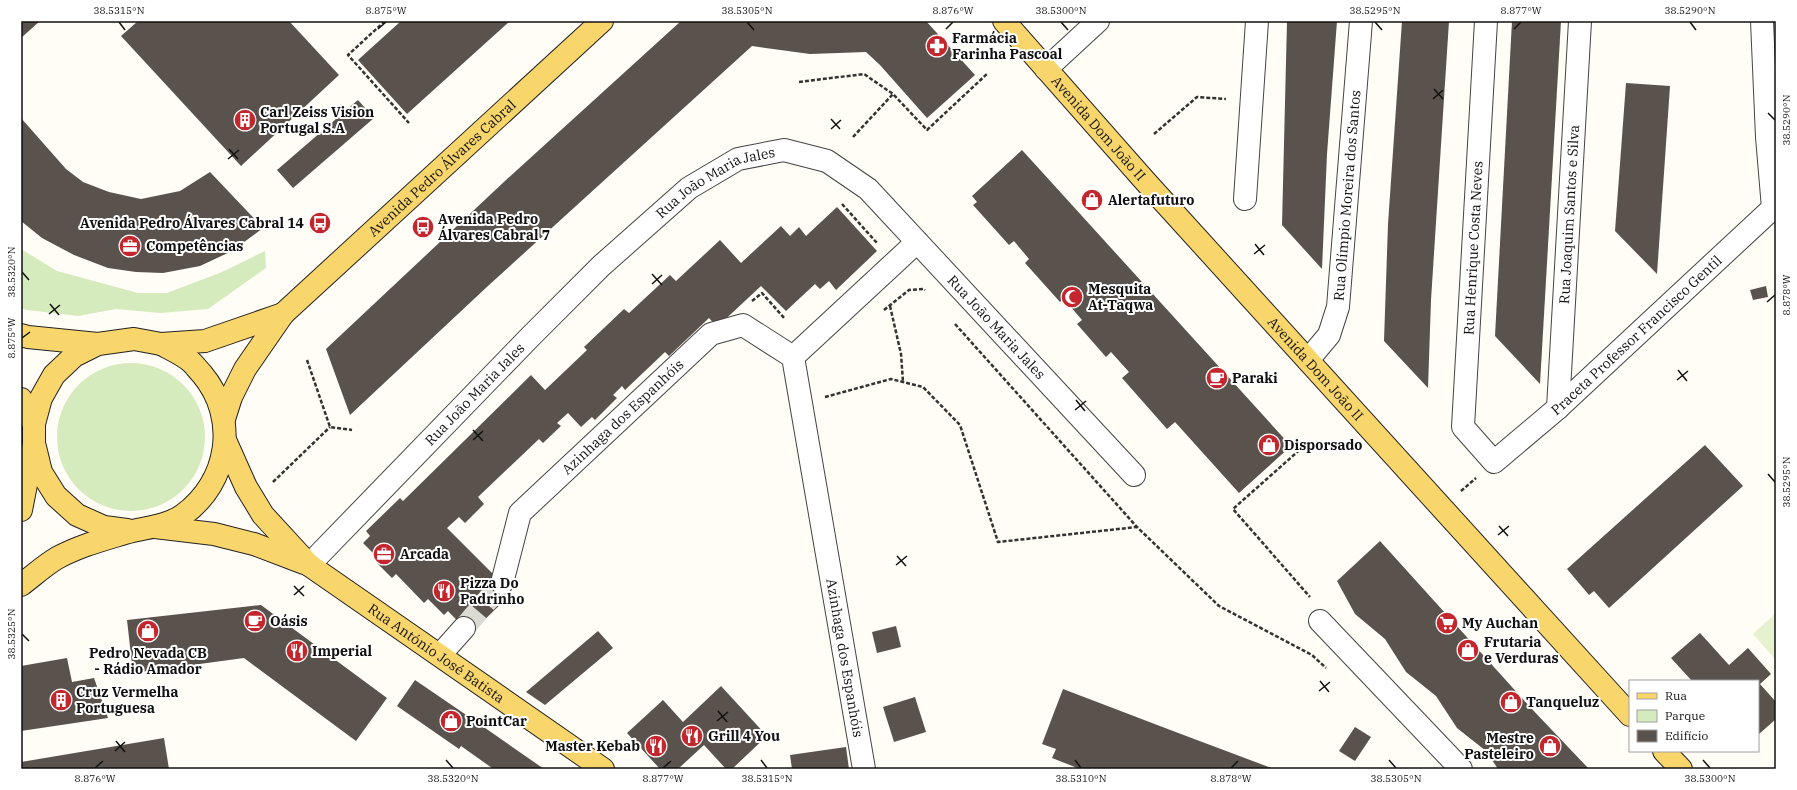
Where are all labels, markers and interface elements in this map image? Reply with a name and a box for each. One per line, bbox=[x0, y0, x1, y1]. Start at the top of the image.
text: 38.5315°N bbox=[93, 4, 145, 17]
text: 8.875°W bbox=[365, 4, 407, 17]
text: 38.5305°N bbox=[721, 4, 773, 17]
text: 8.876°W bbox=[932, 4, 974, 17]
text: 38.5300°N bbox=[1035, 4, 1087, 17]
text: 38.5295°N bbox=[1349, 4, 1401, 17]
text: 8.877°W bbox=[1500, 4, 1542, 17]
text: 38.5290°N bbox=[1664, 4, 1716, 17]
place label: Farmácia Farinha Pascoal bbox=[952, 29, 1063, 63]
pharmacy icon: Farmácia Farinha Pascoal bbox=[924, 33, 950, 59]
street label: Avenida Dom João II bbox=[1047, 72, 1150, 185]
street label: Rua Olímpio Moreira dos Santos bbox=[1330, 89, 1364, 302]
text: 38.5290°N bbox=[1780, 94, 1793, 146]
street label: Avenida Pedro Álvares Cabral bbox=[364, 96, 520, 240]
place label: Carl Zeiss Vision Portugal S.A bbox=[260, 103, 374, 137]
building icon: Carl Zeiss Vision Portugal S.A bbox=[232, 107, 258, 133]
street label: Rua Joaquim Santos e Silva bbox=[1555, 124, 1583, 304]
street label: Rua João Maria Jales bbox=[652, 143, 777, 222]
street label: Rua Henrique Costa Neves bbox=[1459, 160, 1487, 335]
shop icon: Alertafuturo bbox=[1079, 187, 1105, 213]
place label: Alertafuturo bbox=[1108, 191, 1194, 209]
bus stop icon: Avenida Pedro Álvares Cabral 14 bbox=[307, 210, 333, 236]
place label: Avenida Pedro Álvares Cabral 7 bbox=[438, 210, 550, 244]
place label: Avenida Pedro Álvares Cabral 14 bbox=[80, 213, 304, 232]
bus stop icon: Avenida Pedro Álvares Cabral 7 bbox=[410, 214, 436, 240]
office icon: Competências bbox=[117, 233, 143, 259]
place label: Competências bbox=[146, 237, 243, 255]
text: 38.5320°N bbox=[5, 246, 18, 298]
street label: Praceta Professor Francisco Gentil bbox=[1547, 251, 1725, 419]
street label: Rua João Maria Jales bbox=[944, 271, 1049, 383]
text: 8.878°W bbox=[1780, 274, 1793, 316]
place label: Mesquita At-Taqwa bbox=[1088, 280, 1153, 314]
mosque icon: Mesquita At-Taqwa bbox=[1059, 284, 1085, 310]
street label: Avenida Dom João II bbox=[1264, 313, 1367, 425]
text: 8.875°W bbox=[5, 317, 18, 359]
street label: Rua João Maria Jales bbox=[421, 339, 529, 449]
street label: Azinhaga dos Espanhóis bbox=[558, 355, 688, 478]
cafe icon: Paraki bbox=[1204, 365, 1230, 391]
place label: Paraki bbox=[1232, 369, 1278, 387]
shop icon: Disporsado bbox=[1256, 432, 1282, 458]
place label: Disporsado bbox=[1284, 436, 1362, 454]
text: 38.5295°N bbox=[1780, 456, 1793, 508]
office icon: Arcada bbox=[371, 541, 397, 567]
place label: Arcada bbox=[400, 545, 449, 563]
place label: Pizza Do Padrinho bbox=[460, 574, 524, 608]
street label: Azinhaga dos Espanhóis bbox=[822, 577, 867, 739]
restaurant icon: Pizza Do Padrinho bbox=[431, 578, 457, 604]
street label: Rua António José Batista bbox=[364, 600, 508, 707]
text: 38.5325°N bbox=[5, 608, 18, 660]
cafe icon: Oásis bbox=[242, 608, 268, 634]
supermarket icon: My Auchan bbox=[1434, 610, 1460, 636]
place label: Oásis bbox=[270, 612, 308, 630]
place label: My Auchan bbox=[1462, 614, 1538, 632]
shop icon: Pedro Nevada CB - Rádio Amador bbox=[135, 618, 161, 644]
place label: Frutaria e Verduras bbox=[1484, 633, 1559, 667]
shop icon: Frutaria e Verduras bbox=[1455, 637, 1481, 663]
restaurant icon: Imperial bbox=[284, 638, 310, 664]
place label: Imperial bbox=[312, 642, 372, 660]
place label: Pedro Nevada CB - Rádio Amador bbox=[89, 644, 207, 678]
legend bbox=[1629, 680, 1759, 752]
place label: Cruz Vermelha Portuguesa bbox=[76, 683, 178, 717]
building icon: Cruz Vermelha Portuguesa bbox=[48, 687, 74, 713]
text: Rua bbox=[1665, 688, 1687, 703]
shop icon: Tanqueluz bbox=[1498, 689, 1524, 715]
place label: Tanqueluz bbox=[1526, 693, 1599, 711]
shop icon: PointCar bbox=[438, 708, 464, 734]
text: Parque bbox=[1665, 708, 1705, 723]
place label: PointCar bbox=[466, 712, 527, 730]
restaurant icon: Grill 4 You bbox=[679, 723, 705, 749]
place label: Grill 4 You bbox=[708, 727, 780, 745]
text: Edifício bbox=[1665, 728, 1709, 743]
place label: Mestre Pasteleiro bbox=[1464, 729, 1534, 763]
restaurant icon: Master Kebab bbox=[643, 733, 669, 759]
shop icon: Mestre Pasteleiro bbox=[1537, 733, 1563, 759]
place label: Master Kebab bbox=[545, 737, 640, 755]
text: 8.876°W bbox=[74, 772, 116, 785]
text: 38.5320°N bbox=[427, 772, 479, 785]
text: 8.877°W bbox=[642, 772, 684, 785]
text: 38.5315°N bbox=[741, 772, 793, 785]
text: 38.5310°N bbox=[1055, 772, 1107, 785]
text: 8.878°W bbox=[1210, 772, 1252, 785]
text: 38.5305°N bbox=[1370, 772, 1422, 785]
text: 38.5300°N bbox=[1684, 772, 1736, 785]

